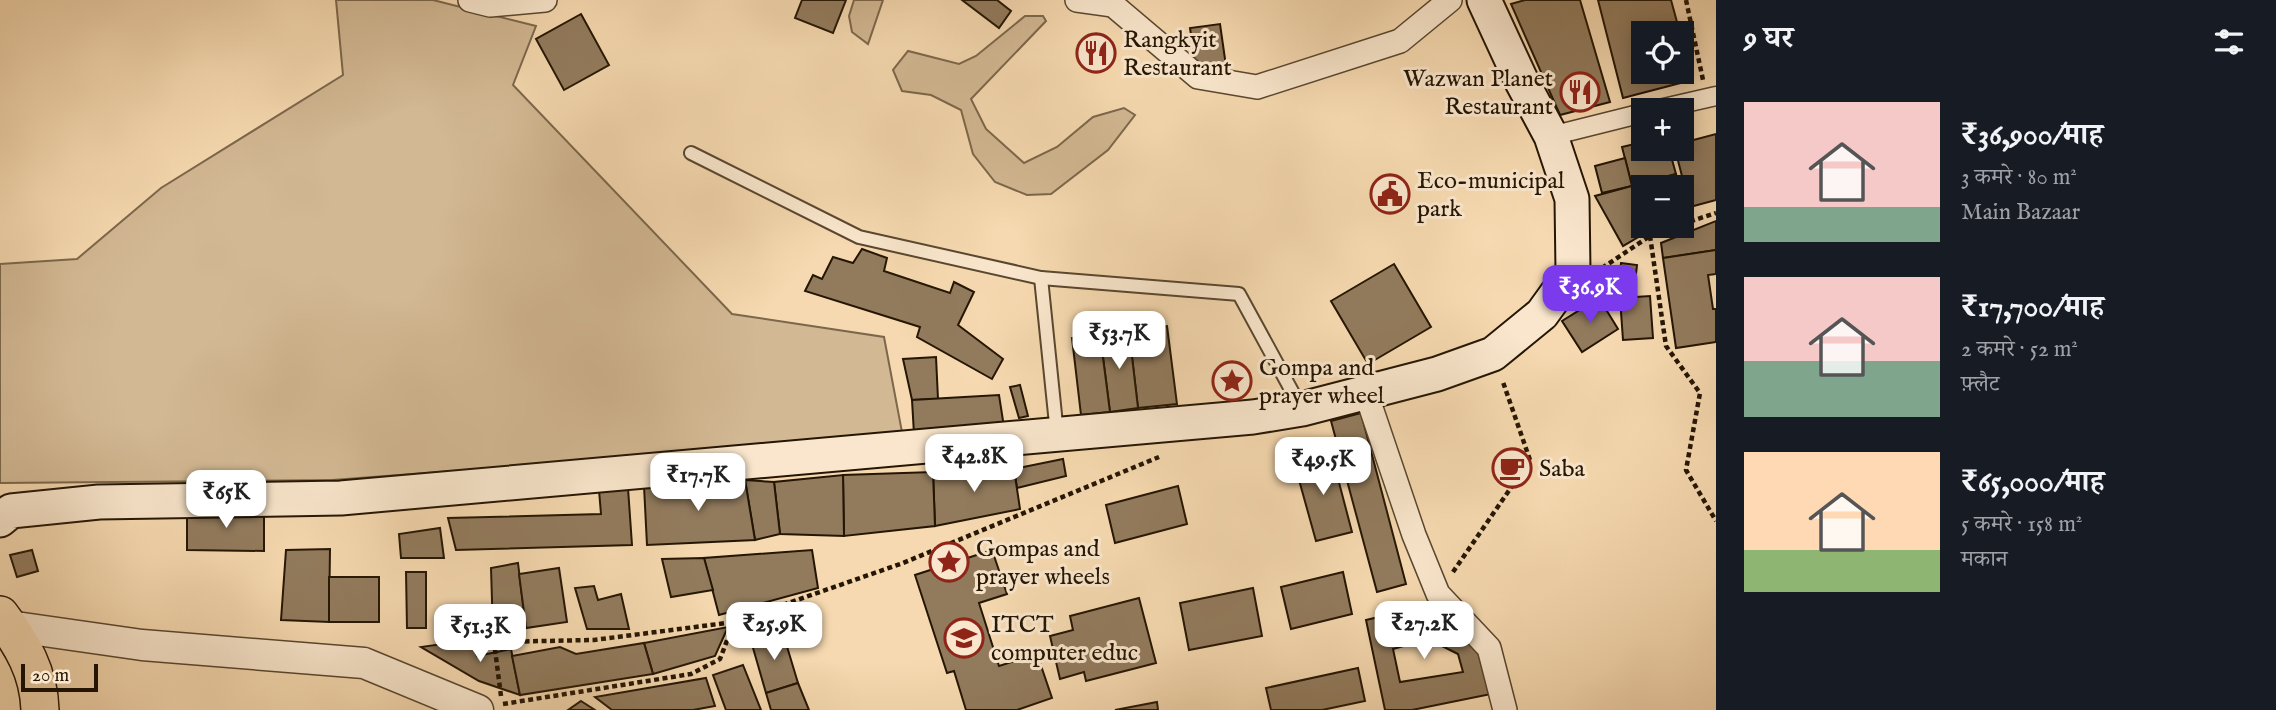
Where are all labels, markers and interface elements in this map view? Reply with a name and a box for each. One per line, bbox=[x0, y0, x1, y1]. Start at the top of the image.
text: 9 घर bbox=[1744, 20, 1793, 58]
map controls bbox=[1631, 21, 1694, 238]
button: locate bbox=[1631, 21, 1694, 84]
icon: filters bbox=[2210, 23, 2248, 61]
place label: Rangkyit Restaurant bbox=[1123, 25, 1232, 84]
restaurant icon: Rangkyit Restaurant bbox=[1075, 32, 1117, 74]
place label: Wazwan Planet Restaurant bbox=[1403, 64, 1553, 123]
restaurant icon: Wazwan Planet Restaurant bbox=[1559, 71, 1601, 113]
button: + bbox=[1631, 98, 1694, 161]
text: ₹36,900/माह bbox=[1961, 117, 2103, 155]
icon: home bbox=[1800, 130, 1884, 214]
text: 3 कमरे · 80 m² bbox=[1961, 163, 2077, 192]
place label: Eco-municipal park bbox=[1417, 166, 1565, 225]
public building icon: Eco-municipal park bbox=[1369, 173, 1411, 215]
button: − bbox=[1631, 175, 1694, 238]
text: Main Bazaar bbox=[1961, 198, 2080, 227]
pin: ₹36.9K bbox=[1533, 266, 1647, 325]
text: ₹36.9K bbox=[1559, 273, 1621, 302]
text: ₹17,700/माह bbox=[1961, 289, 2104, 327]
icon: home bbox=[1800, 305, 1884, 389]
pin: ₹53.7K bbox=[1062, 312, 1176, 371]
text: ₹53.7K bbox=[1088, 319, 1150, 348]
text: 2 कमरे · 52 m² bbox=[1961, 335, 2078, 364]
place label: Gompa and prayer wheel bbox=[1259, 353, 1385, 412]
place icon: Gompa and prayer wheel bbox=[1211, 360, 1253, 402]
text: फ़्लैट bbox=[1961, 370, 1999, 399]
pin: ₹42.8K bbox=[917, 434, 1031, 494]
pin: ₹49.5K bbox=[1266, 438, 1380, 497]
text: ₹42.8K bbox=[941, 442, 1007, 471]
text: ₹49.5K bbox=[1291, 445, 1355, 474]
cafe icon: Saba bbox=[1491, 447, 1533, 489]
pin: ₹17.7K bbox=[641, 454, 755, 513]
place label: Saba bbox=[1539, 454, 1586, 485]
text: ₹17.7K bbox=[666, 461, 730, 490]
text: ₹65,000/माह bbox=[1961, 464, 2104, 502]
pin: ₹65K bbox=[185, 470, 267, 530]
text: ₹65K bbox=[202, 478, 250, 507]
icon: home bbox=[1800, 480, 1884, 564]
text: 5 कमरे · 158 m² bbox=[1961, 510, 2082, 539]
place label: Gompas and prayer wheels bbox=[976, 534, 1110, 593]
place icon: Gompas and prayer wheels bbox=[928, 541, 970, 583]
text: मकान bbox=[1961, 545, 2008, 574]
pin: ₹25.9K bbox=[717, 602, 831, 662]
pin: ₹27.2K bbox=[1367, 602, 1481, 661]
pin: ₹51.3K bbox=[423, 604, 537, 664]
text: ₹27.2K bbox=[1391, 609, 1457, 638]
text: ₹25.9K bbox=[742, 610, 806, 639]
place label: ITCT computer educ bbox=[991, 610, 1138, 669]
text: ₹51.3K bbox=[450, 612, 510, 641]
school or university icon: ITCT computer educ bbox=[943, 617, 985, 659]
scale bar bbox=[21, 661, 98, 693]
text: 20 m bbox=[32, 664, 69, 688]

